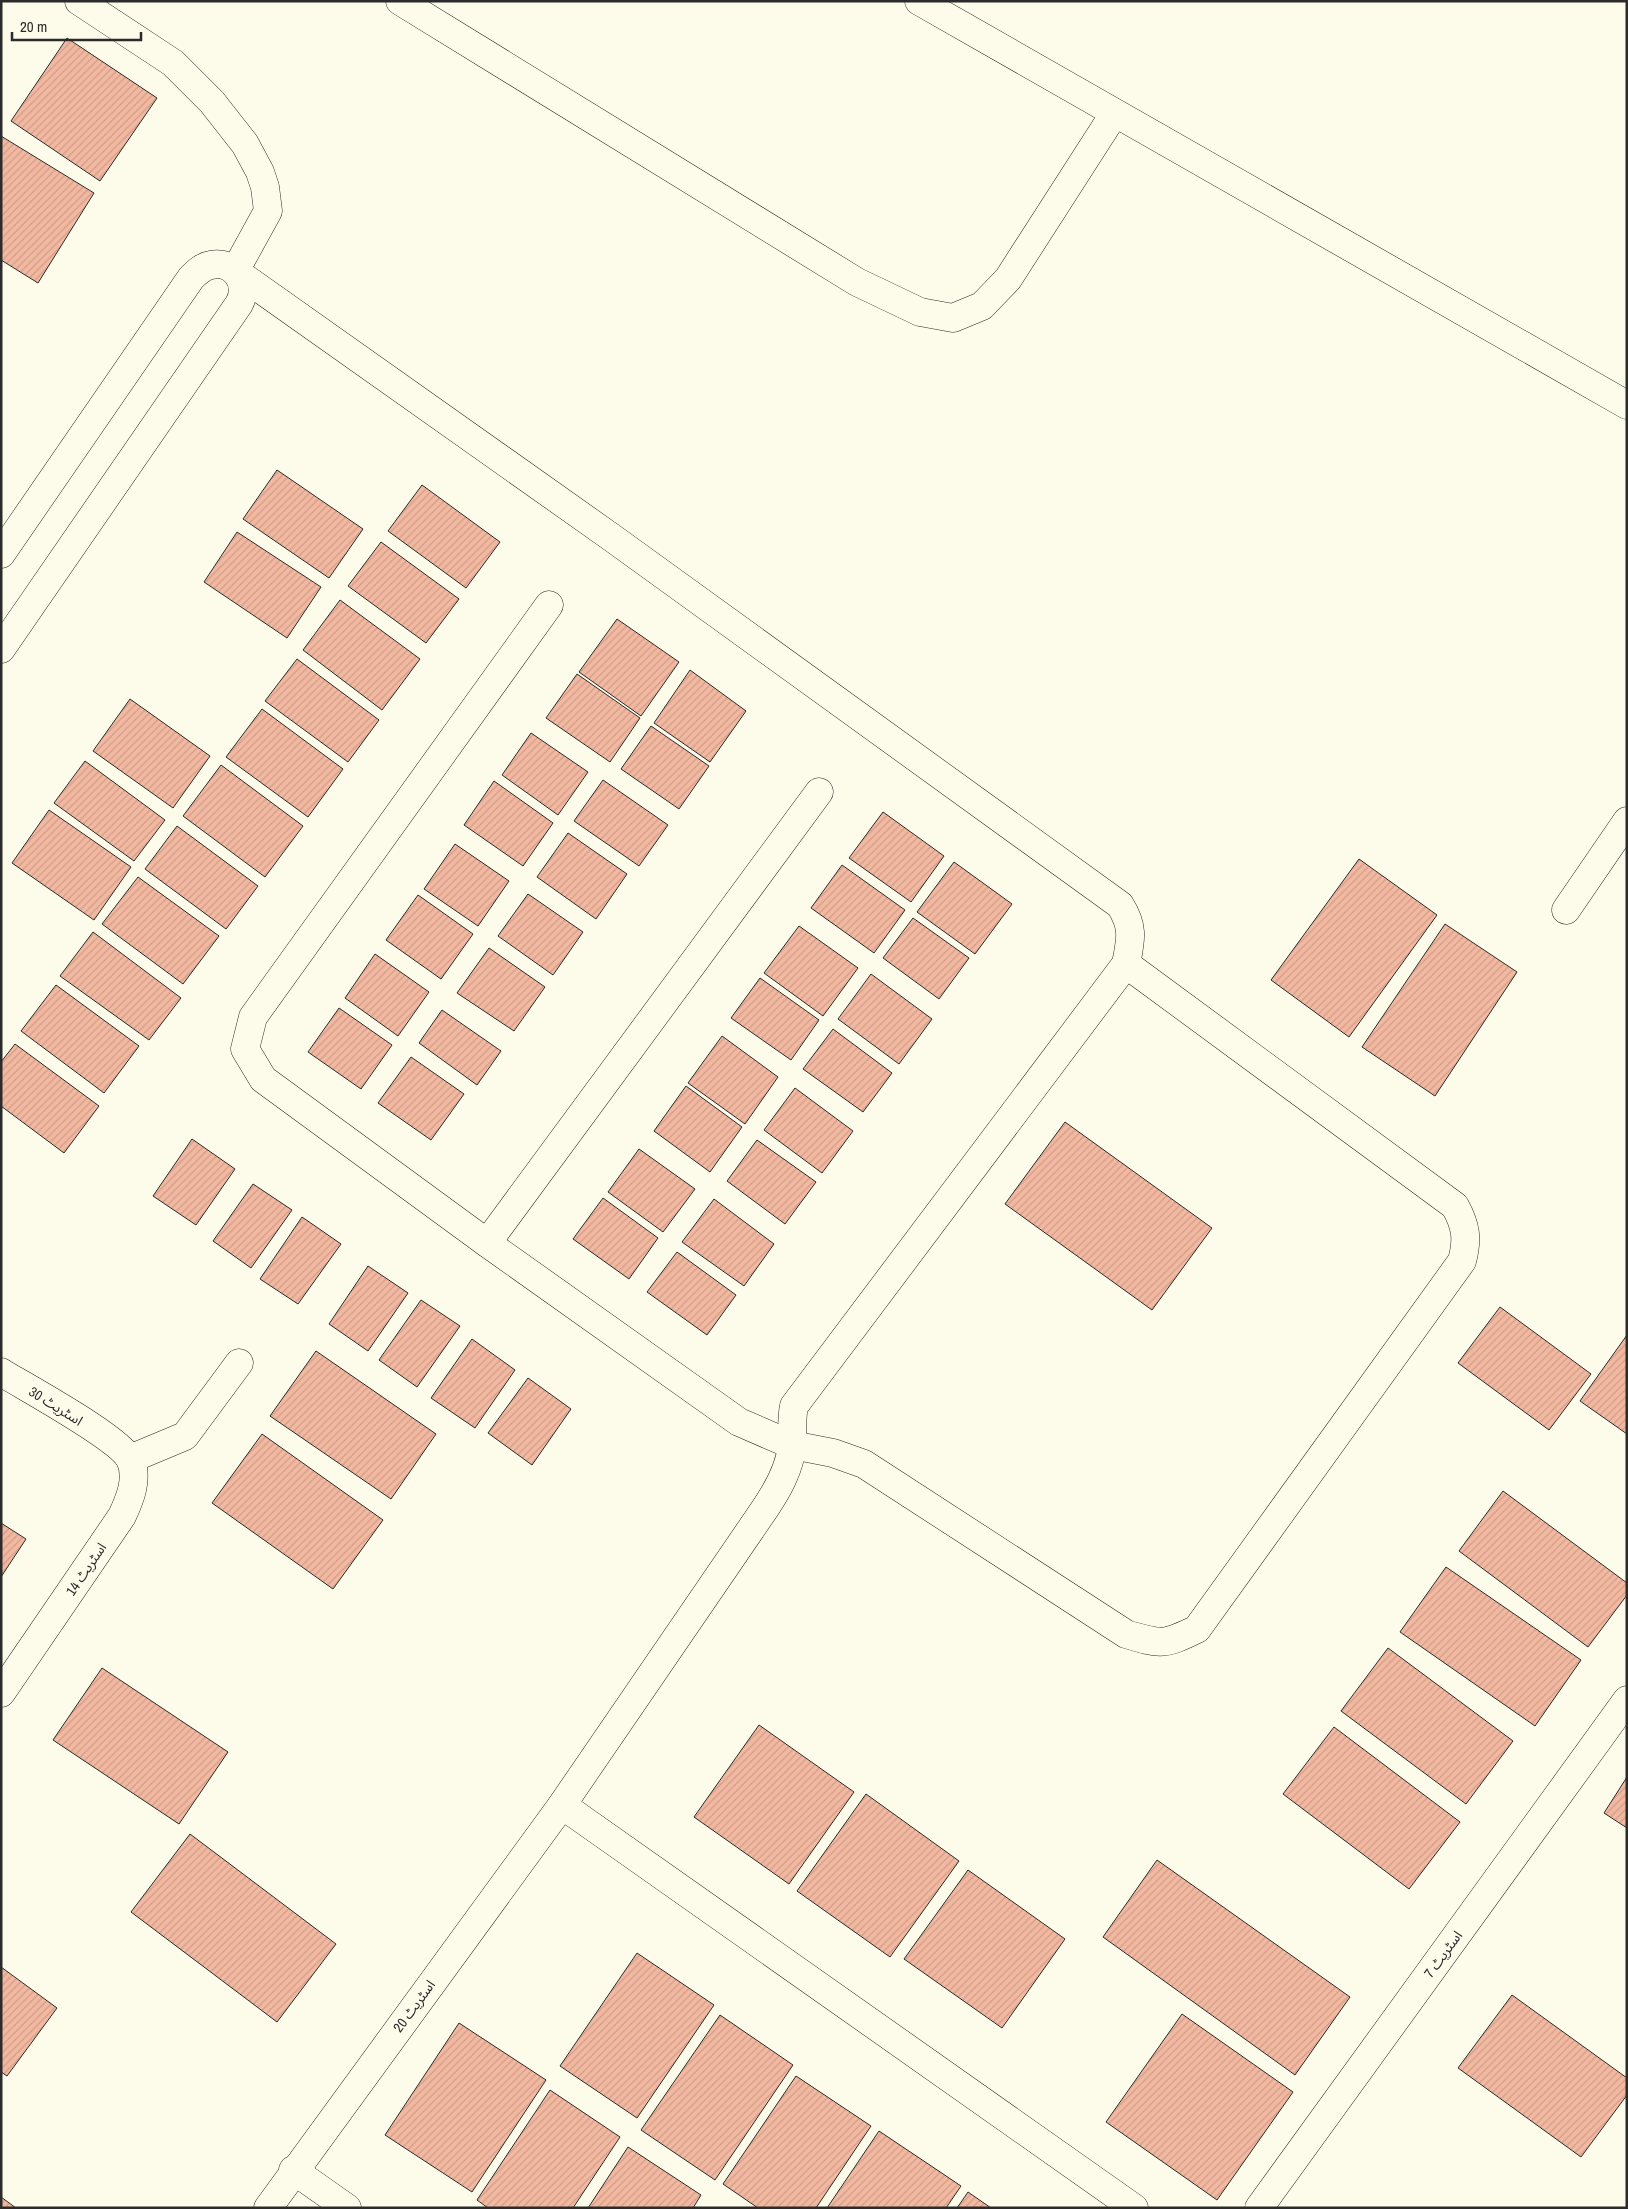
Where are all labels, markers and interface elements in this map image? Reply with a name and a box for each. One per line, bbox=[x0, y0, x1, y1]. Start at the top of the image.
scale bar bbox=[12, 10, 141, 42]
text: 20 m bbox=[20, 16, 47, 37]
street label: اسٹریٹ 30 bbox=[26, 1382, 86, 1430]
street label: اسٹریٹ 14 bbox=[62, 1539, 110, 1599]
street label: اسٹریٹ 7 bbox=[1420, 1927, 1466, 1981]
street label: اسٹریٹ 20 bbox=[389, 1976, 439, 2036]

